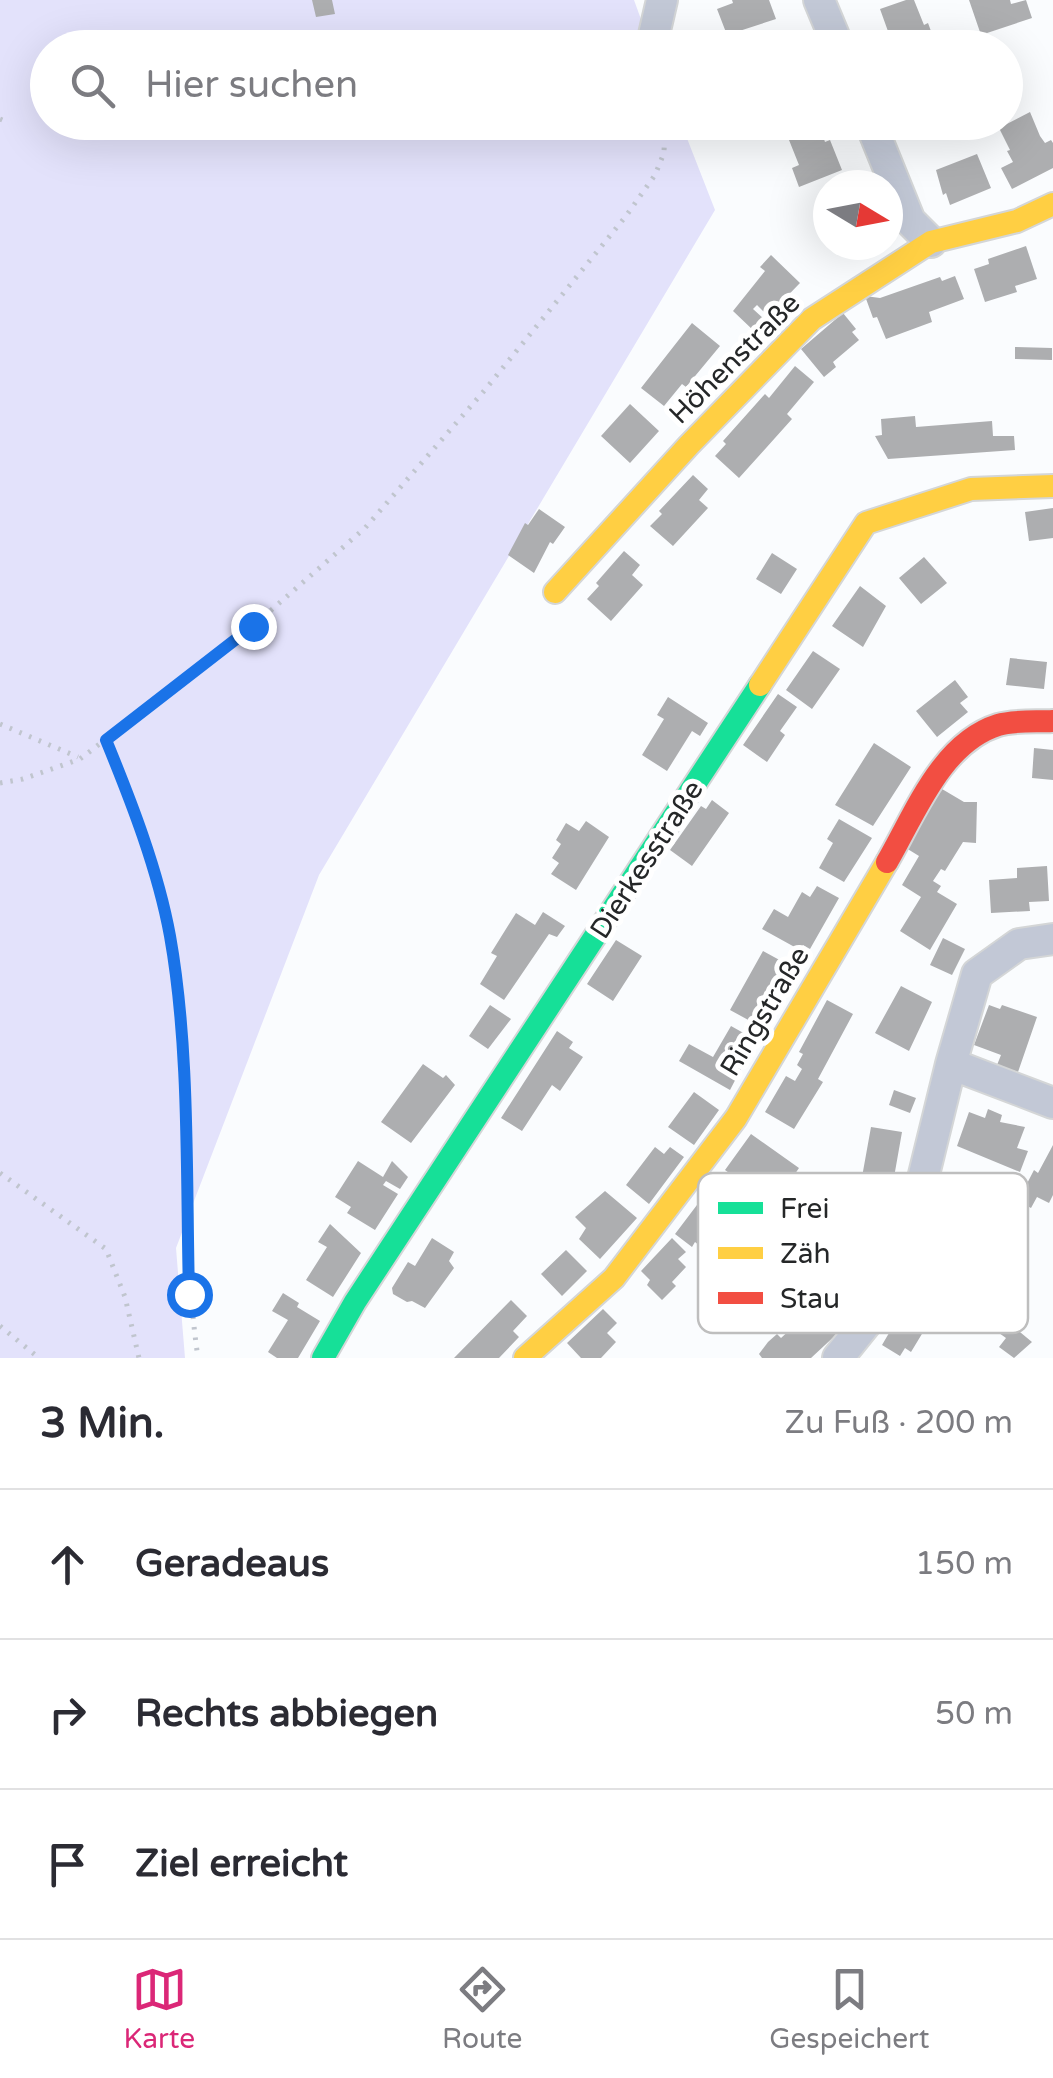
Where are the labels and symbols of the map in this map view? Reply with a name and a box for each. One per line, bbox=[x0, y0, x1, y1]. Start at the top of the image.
north arrow bbox=[813, 170, 903, 260]
street label: Höhenstraße bbox=[662, 286, 807, 431]
route end bbox=[231, 604, 277, 650]
street label: Dierkesstraße bbox=[583, 774, 711, 945]
street label: Ringstraße bbox=[713, 941, 817, 1082]
legend bbox=[698, 1173, 1028, 1333]
text: Frei bbox=[780, 1192, 829, 1226]
text: Zäh bbox=[780, 1237, 831, 1271]
route start bbox=[167, 1272, 213, 1318]
text: Stau bbox=[780, 1282, 840, 1316]

